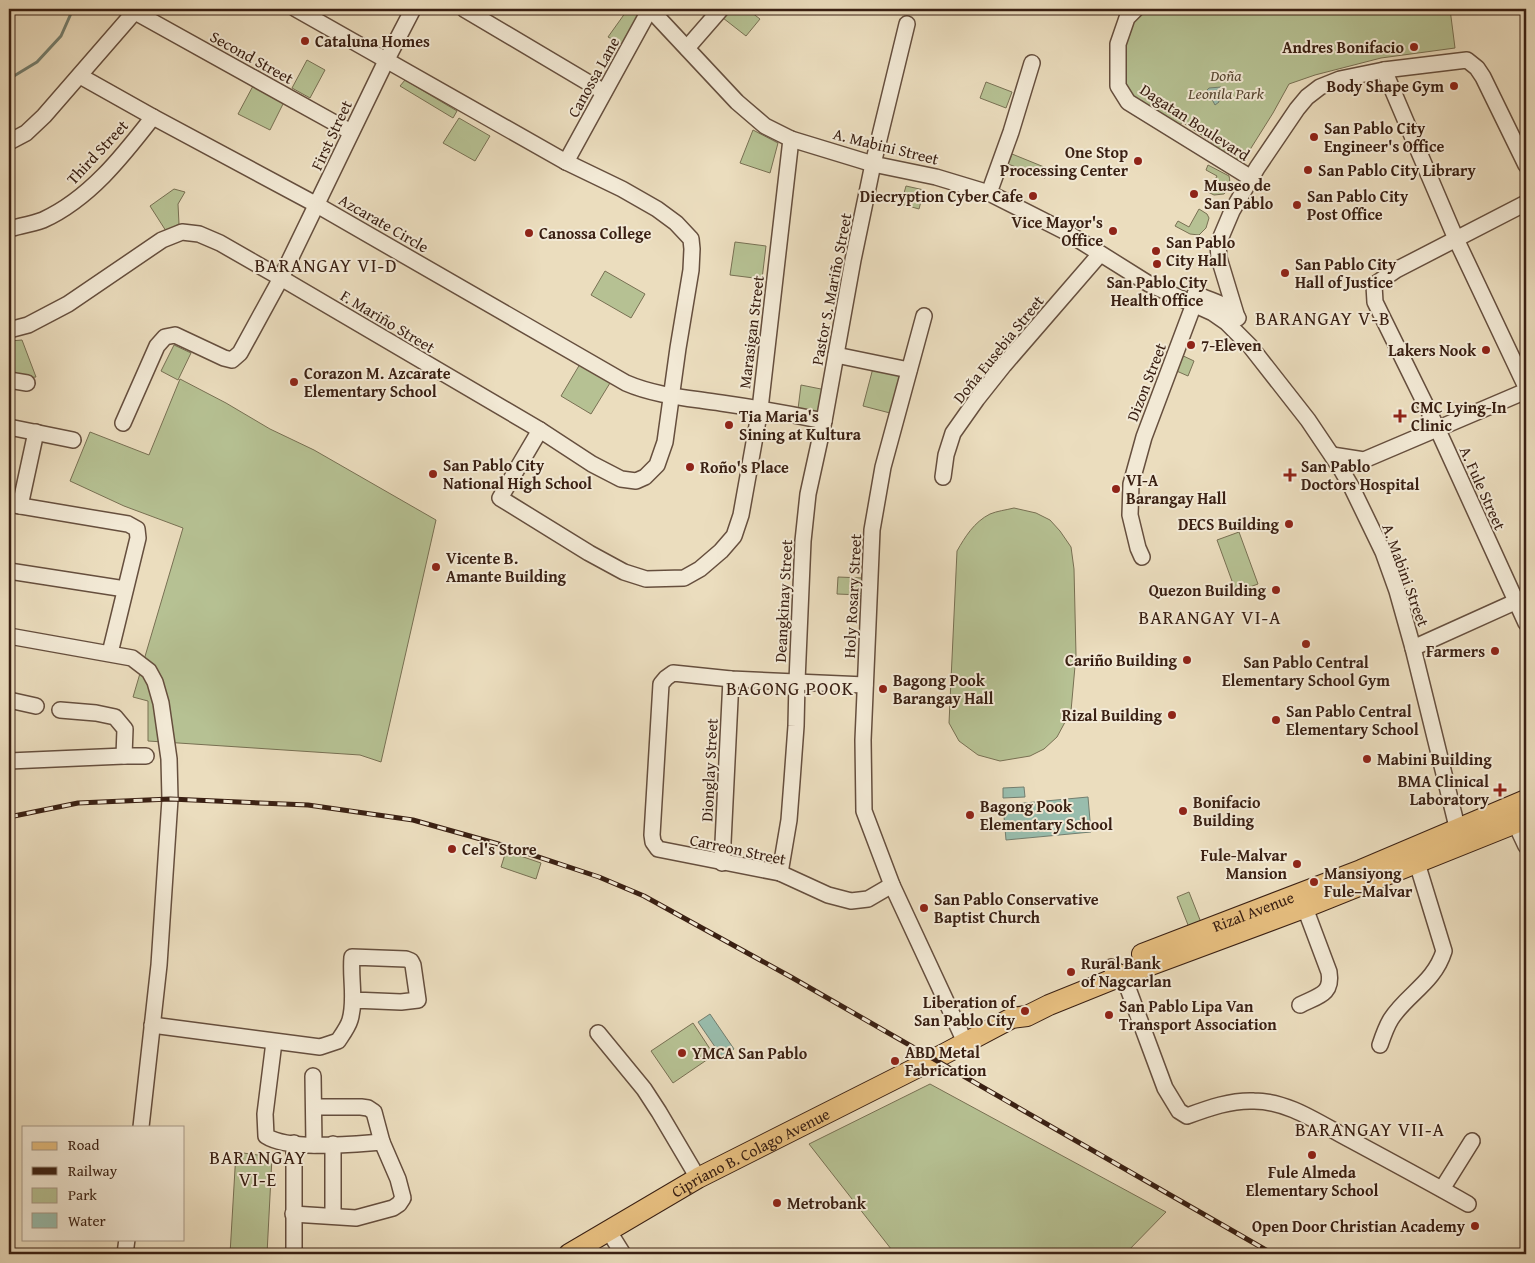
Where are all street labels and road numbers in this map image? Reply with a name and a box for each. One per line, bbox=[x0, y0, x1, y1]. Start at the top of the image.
street label: Second Street bbox=[206, 24, 298, 90]
street label: Canossa Lane bbox=[561, 32, 625, 122]
street label: Dagatan Boulevard bbox=[1135, 77, 1255, 167]
street label: First Street bbox=[304, 96, 358, 174]
street label: Third Street bbox=[60, 114, 134, 190]
street label: A. Mabini Street bbox=[831, 121, 942, 171]
street label: Azcarate Circle bbox=[335, 187, 433, 259]
street label: Pastor S. Mariño Street bbox=[804, 210, 858, 367]
street label: Marasigan Street bbox=[732, 274, 770, 390]
street label: F. Mariño Street bbox=[336, 283, 440, 359]
street label: Doña Eusebia Street bbox=[947, 290, 1049, 408]
street label: Dizon Street bbox=[1120, 339, 1172, 425]
street label: A. Fule Street bbox=[1454, 442, 1512, 534]
street label: A. Mabini Street bbox=[1376, 520, 1436, 630]
street label: Holy Rosary Street bbox=[837, 533, 867, 659]
street label: Deangkinay Street bbox=[768, 539, 798, 663]
street label: Dionglay Street bbox=[694, 717, 724, 822]
street label: Carreon Street bbox=[688, 827, 789, 871]
street label: Rizal Avenue bbox=[1209, 885, 1297, 938]
street label: Cipriano B. Colago Avenue bbox=[667, 1102, 834, 1203]

